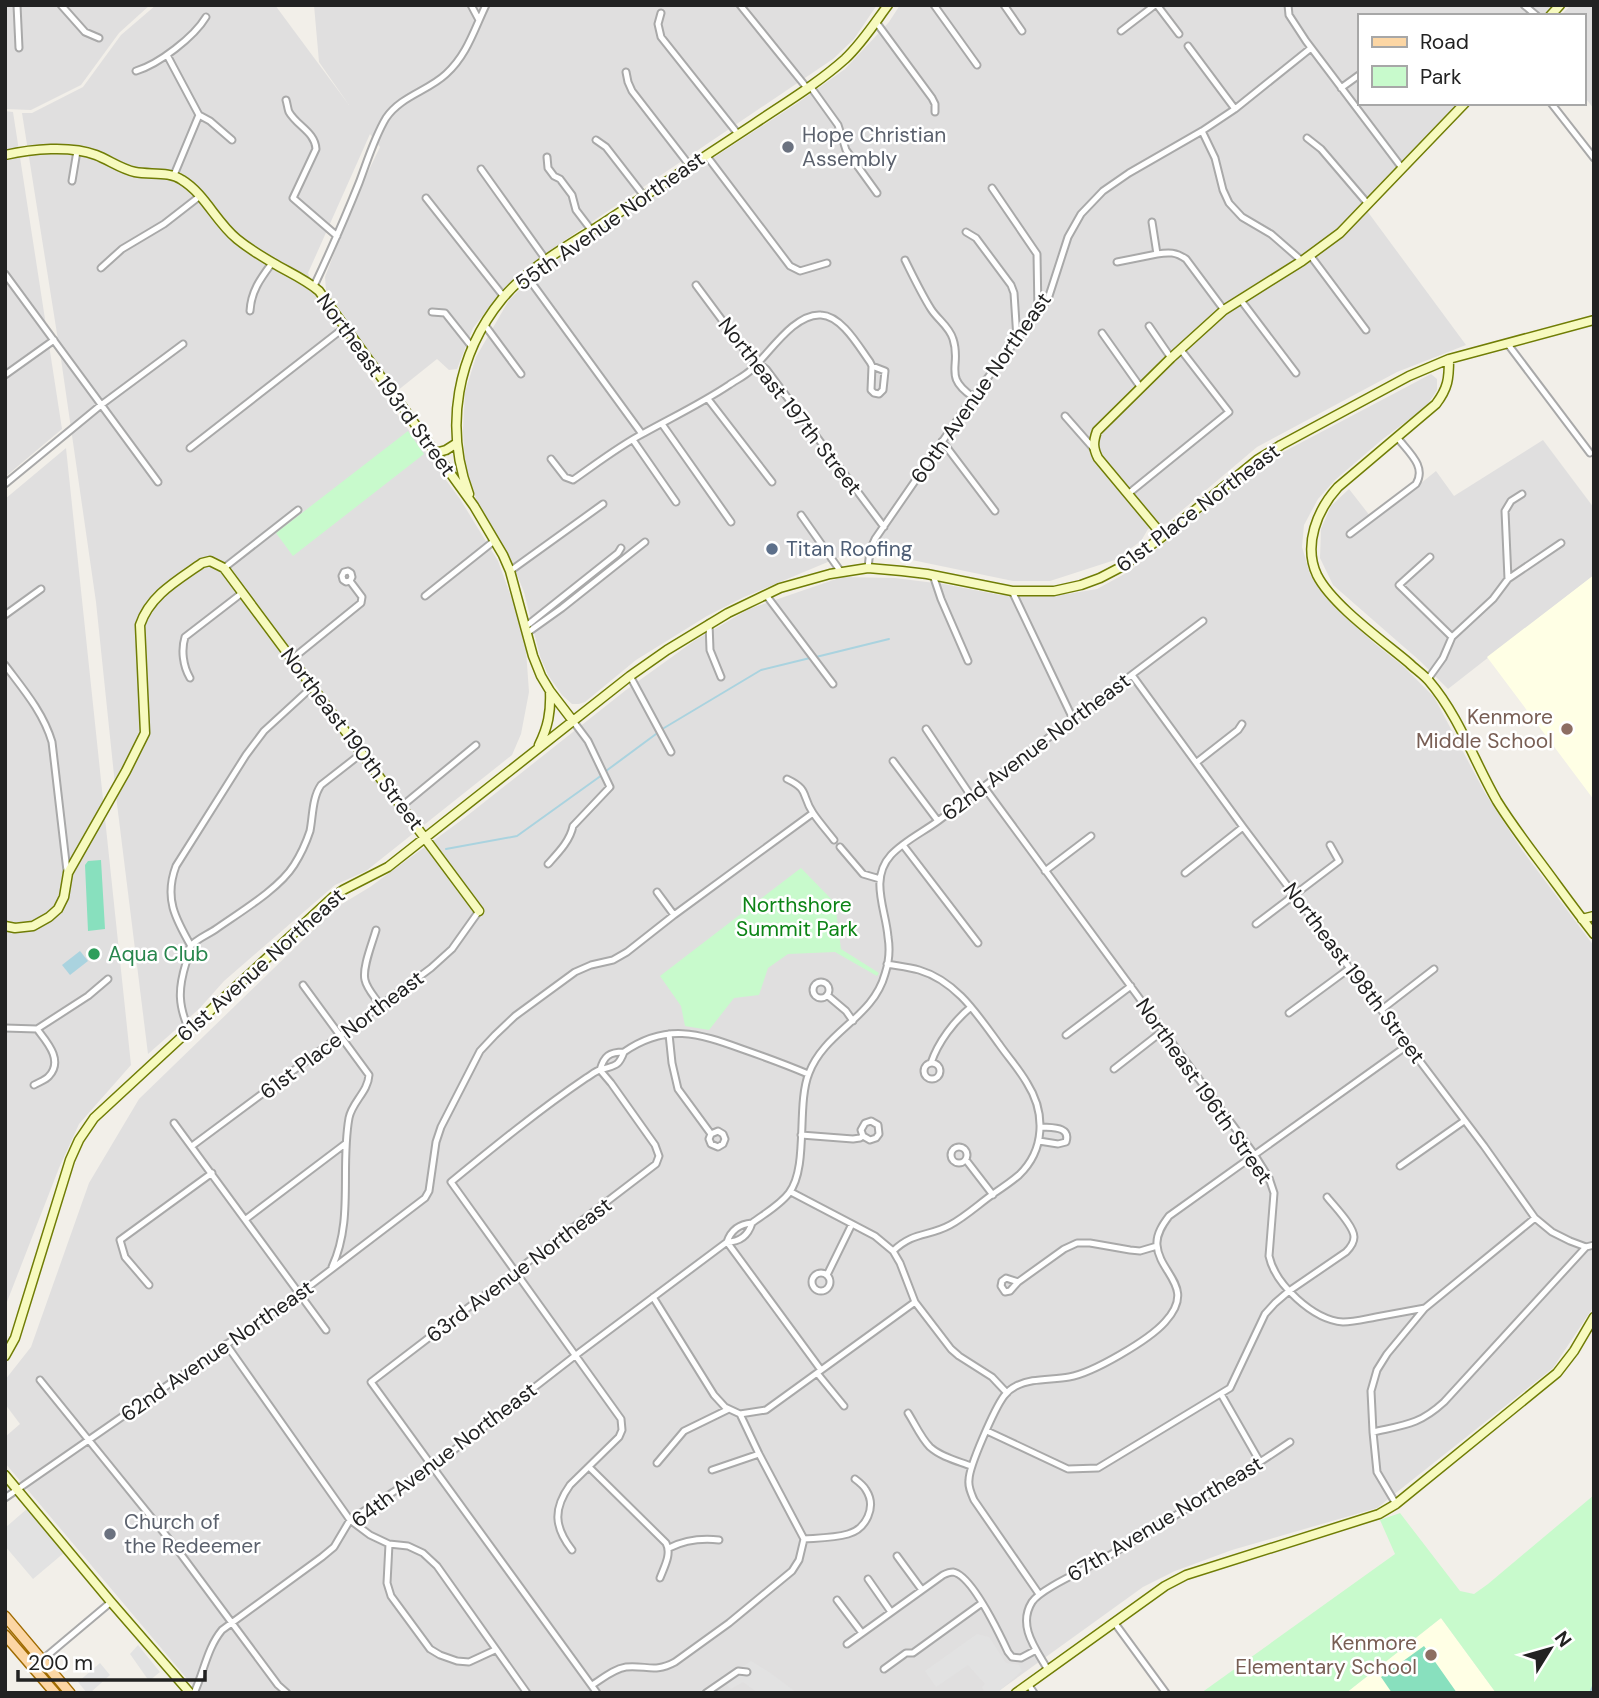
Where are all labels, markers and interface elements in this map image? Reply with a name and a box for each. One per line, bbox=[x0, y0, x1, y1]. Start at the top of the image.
legend bbox=[1358, 14, 1585, 105]
text: Road bbox=[1420, 28, 1469, 56]
text: Park bbox=[1420, 63, 1462, 91]
place label: Hope Christian Assembly bbox=[802, 121, 946, 173]
marker: Hope Christian Assembly bbox=[780, 139, 796, 155]
street label: 55th Avenue Northeast bbox=[510, 145, 710, 297]
street label: 60th Avenue Northeast bbox=[904, 287, 1058, 489]
street label: Northeast 193rd Street bbox=[310, 288, 462, 482]
street label: Northeast 197th Street bbox=[712, 311, 868, 501]
street label: 61st Place Northeast bbox=[1110, 437, 1286, 579]
place label: Titan Roofing bbox=[786, 535, 913, 563]
marker: Titan Roofing bbox=[764, 541, 780, 557]
street label: Northeast 190th Street bbox=[274, 642, 430, 836]
street label: 62nd Avenue Northeast bbox=[936, 667, 1136, 827]
place label: Kenmore Middle School bbox=[1416, 703, 1553, 755]
marker: Kenmore Middle School bbox=[1559, 721, 1575, 737]
street label: Northeast 198th Street bbox=[1277, 877, 1431, 1069]
street label: 61st Avenue Northeast bbox=[171, 882, 351, 1048]
park label: Northshore Summit Park bbox=[736, 891, 858, 943]
place label: Aqua Club bbox=[108, 940, 209, 968]
marker: Aqua Club bbox=[86, 946, 102, 962]
street label: 61st Place Northeast bbox=[254, 964, 430, 1106]
street label: Northeast 196th Street bbox=[1129, 993, 1279, 1189]
street label: 63rd Avenue Northeast bbox=[421, 1191, 617, 1349]
street label: 62nd Avenue Northeast bbox=[115, 1274, 319, 1428]
street label: 64th Avenue Northeast bbox=[346, 1376, 542, 1534]
street label: 67th Avenue Northeast bbox=[1062, 1449, 1268, 1589]
place label: Church of the Redeemer bbox=[124, 1508, 261, 1560]
marker: Church of the Redeemer bbox=[102, 1526, 118, 1542]
north arrow bbox=[1515, 1614, 1585, 1684]
text: N bbox=[1549, 1626, 1577, 1652]
place label: Kenmore Elementary School bbox=[1235, 1629, 1417, 1681]
scale bar bbox=[18, 1638, 205, 1682]
marker: Kenmore Elementary School bbox=[1423, 1647, 1439, 1663]
text: 200 m bbox=[28, 1649, 93, 1677]

